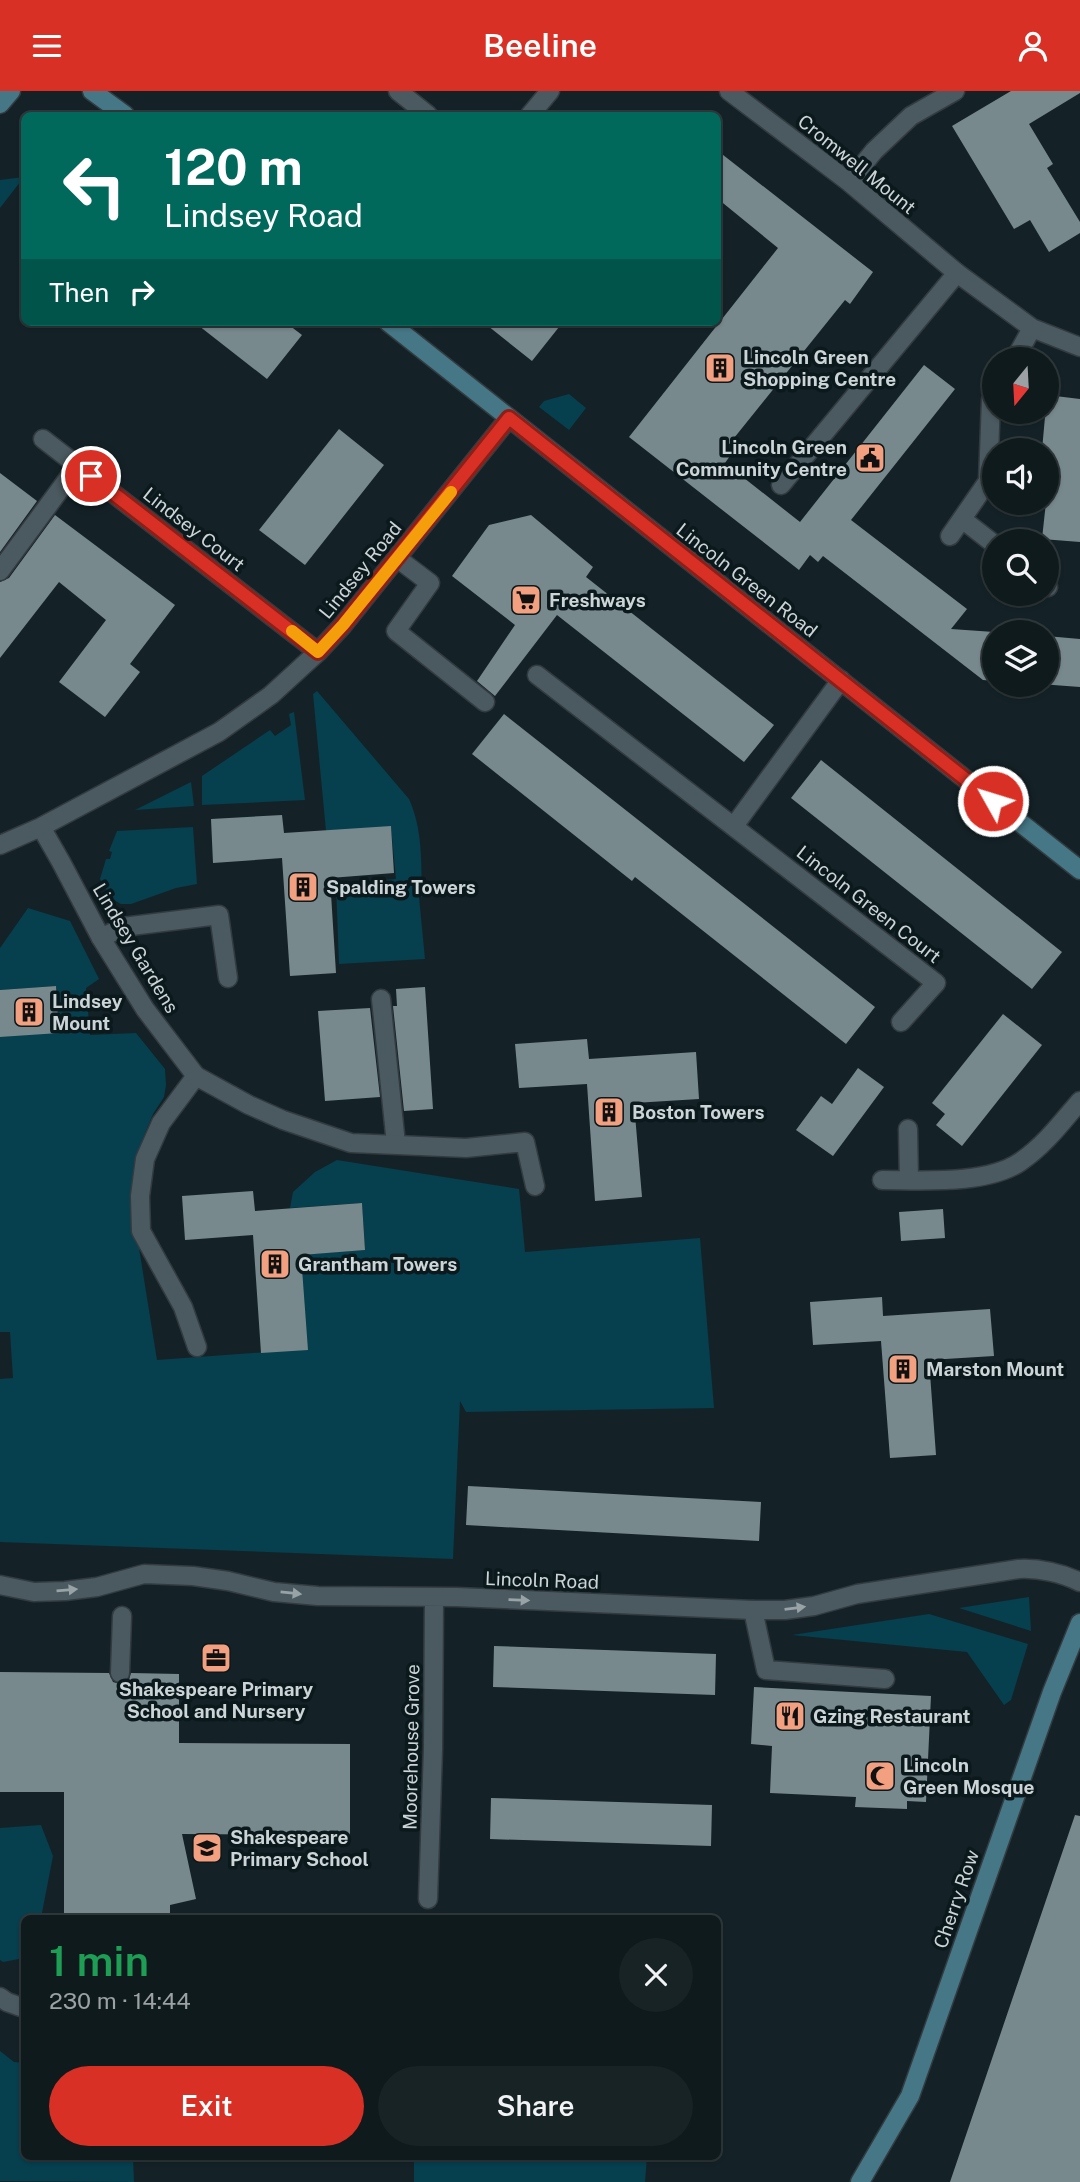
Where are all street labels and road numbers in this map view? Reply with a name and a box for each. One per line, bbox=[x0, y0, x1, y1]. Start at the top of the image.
street label: Cromwell Mount bbox=[794, 110, 920, 218]
street label: Lindsey Court bbox=[139, 483, 249, 575]
street label: Lindsey Road bbox=[314, 517, 406, 623]
street label: Lincoln Green Road bbox=[672, 518, 822, 642]
street label: Lincoln Green Court bbox=[793, 841, 945, 967]
street label: Lindsey Gardens bbox=[89, 879, 183, 1017]
street label: Lincoln Road bbox=[485, 1567, 599, 1593]
street label: Moorehouse Grove bbox=[399, 1664, 423, 1830]
street label: Cherry Row bbox=[929, 1847, 983, 1951]

